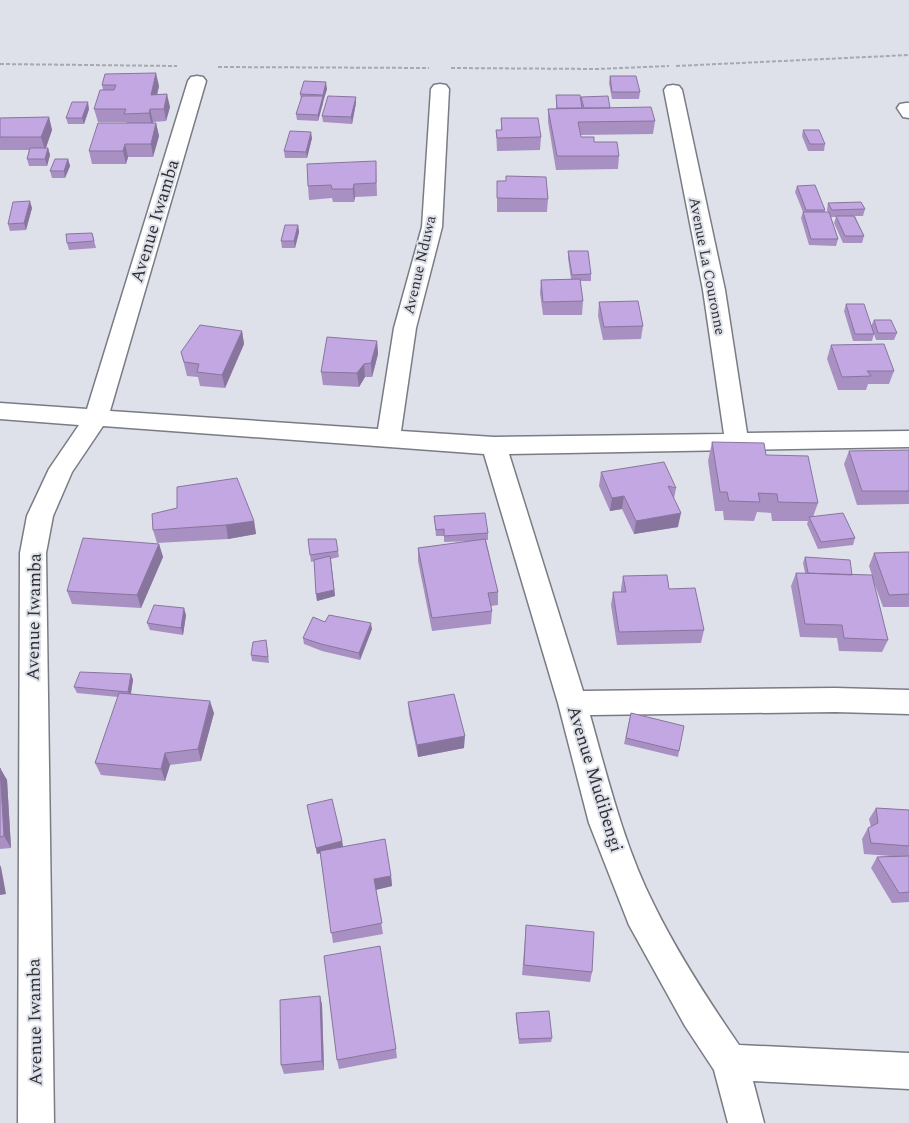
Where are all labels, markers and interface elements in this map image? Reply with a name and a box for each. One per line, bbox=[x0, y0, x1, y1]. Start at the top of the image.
street label: Avenue Iwamba bbox=[123, 156, 187, 286]
street label: Avenue La Couronne bbox=[682, 195, 732, 337]
street label: Avenue Nduwa bbox=[397, 213, 443, 317]
street label: Avenue Iwamba bbox=[19, 553, 49, 681]
street label: Avenue Mudibengi bbox=[560, 703, 630, 855]
street label: Avenue Iwamba bbox=[20, 958, 50, 1086]

